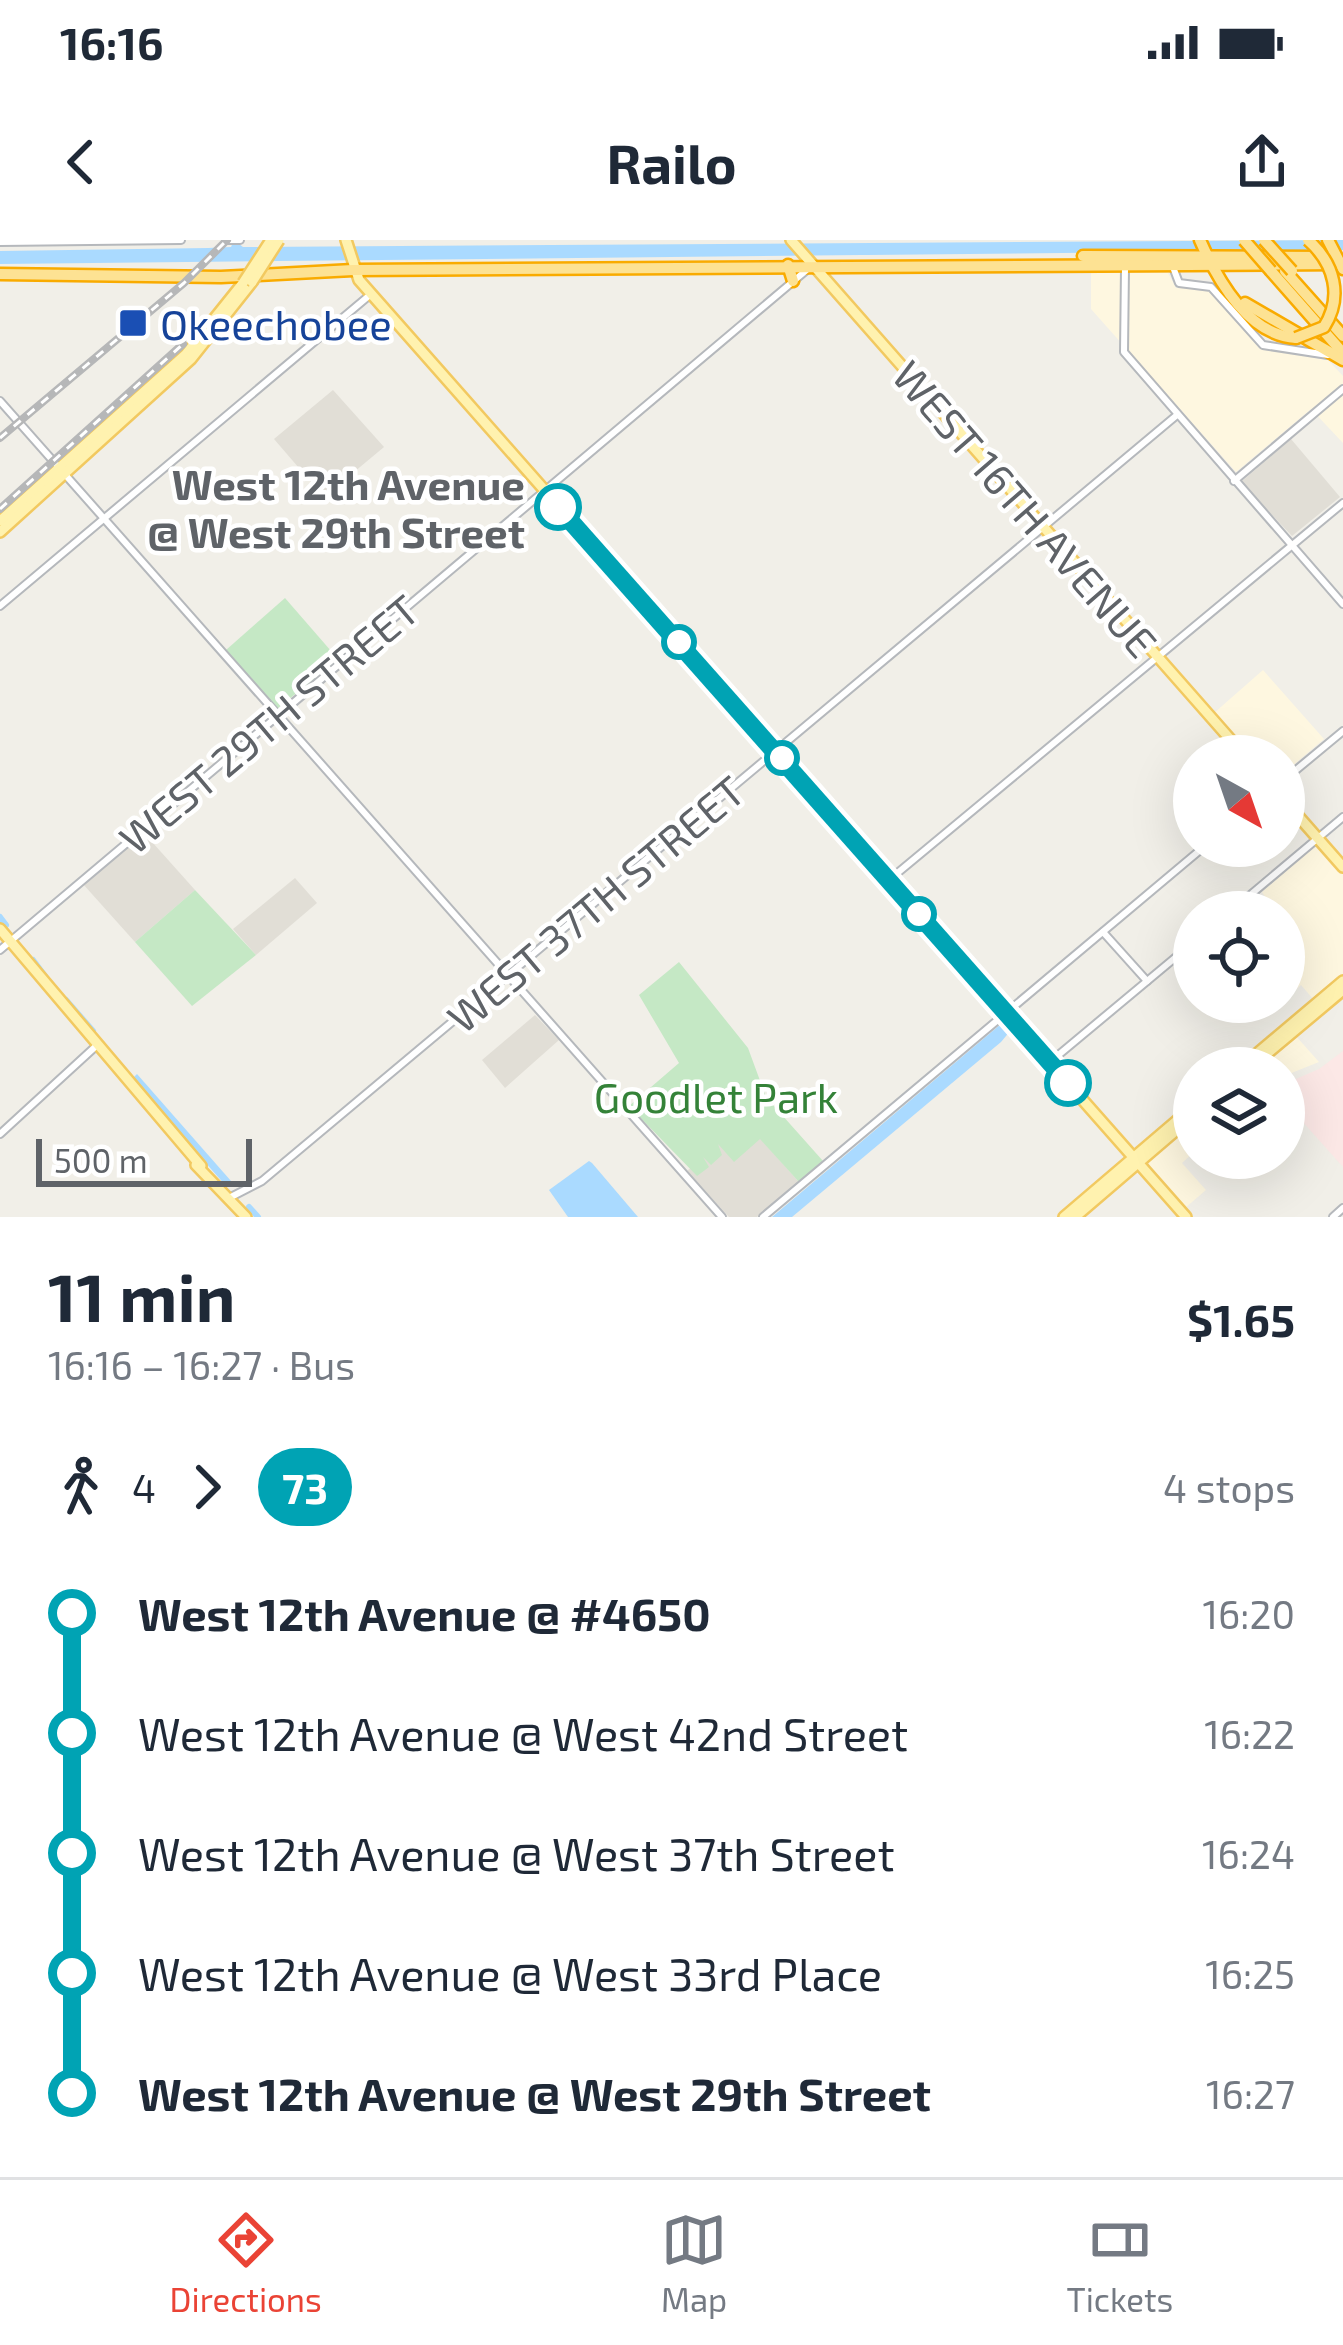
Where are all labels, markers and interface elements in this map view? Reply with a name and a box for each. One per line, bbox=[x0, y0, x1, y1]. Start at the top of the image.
text: 16:16 bbox=[60, 15, 164, 69]
icon: back bbox=[48, 129, 114, 195]
icon: share bbox=[1229, 129, 1295, 195]
text: Railo bbox=[606, 130, 737, 195]
place label: Okeechobee bbox=[160, 298, 392, 348]
marker: Okeechobee bbox=[117, 307, 149, 339]
street label: WEST 16TH AVENUE bbox=[884, 350, 1168, 666]
place label: West 12th Avenue @ West 29th Street bbox=[147, 458, 525, 556]
marker: West 12th Avenue @ West 29th Street bbox=[536, 485, 580, 529]
street label: WEST 29TH STREET bbox=[108, 583, 428, 863]
unlabelled marker bbox=[663, 626, 695, 658]
north arrow bbox=[1173, 735, 1305, 867]
map controls bbox=[1173, 735, 1305, 1179]
unlabelled marker bbox=[766, 742, 798, 774]
street label: WEST 37TH STREET bbox=[437, 764, 753, 1042]
button: locate bbox=[1173, 891, 1305, 1023]
unlabelled marker bbox=[903, 898, 935, 930]
button: layers bbox=[1173, 1047, 1305, 1179]
unlabelled marker bbox=[1046, 1061, 1090, 1105]
park label: Goodlet Park bbox=[594, 1071, 838, 1121]
scale bar bbox=[36, 1133, 252, 1186]
text: 500 m bbox=[54, 1140, 148, 1180]
text: 11 min bbox=[48, 1256, 235, 1335]
text: $1.65 bbox=[1187, 1292, 1295, 1346]
text: 16:16 – 16:27 · Bus bbox=[48, 1341, 355, 1388]
icon: walk bbox=[48, 1454, 114, 1520]
icon: forward bbox=[174, 1454, 240, 1520]
text: 73 bbox=[282, 1462, 328, 1512]
text: 4 bbox=[132, 1464, 156, 1511]
text: 4 stops bbox=[1163, 1464, 1295, 1511]
text: West 12th Avenue @ #4650 bbox=[138, 1586, 711, 1640]
text: 16:20 bbox=[1203, 1590, 1295, 1637]
text: West 12th Avenue @ West 42nd Street bbox=[138, 1706, 908, 1760]
text: 16:22 bbox=[1204, 1710, 1295, 1757]
text: West 12th Avenue @ West 37th Street bbox=[138, 1826, 895, 1880]
text: 16:24 bbox=[1202, 1830, 1295, 1877]
text: West 12th Avenue @ West 33rd Place bbox=[138, 1946, 882, 2000]
text: 16:25 bbox=[1205, 1950, 1295, 1997]
text: West 12th Avenue @ West 29th Street bbox=[138, 2066, 931, 2120]
text: 16:27 bbox=[1206, 2070, 1295, 2117]
tab: Directions bbox=[170, 2207, 322, 2319]
tab: Map bbox=[661, 2207, 727, 2319]
tab: Tickets bbox=[1066, 2207, 1173, 2319]

